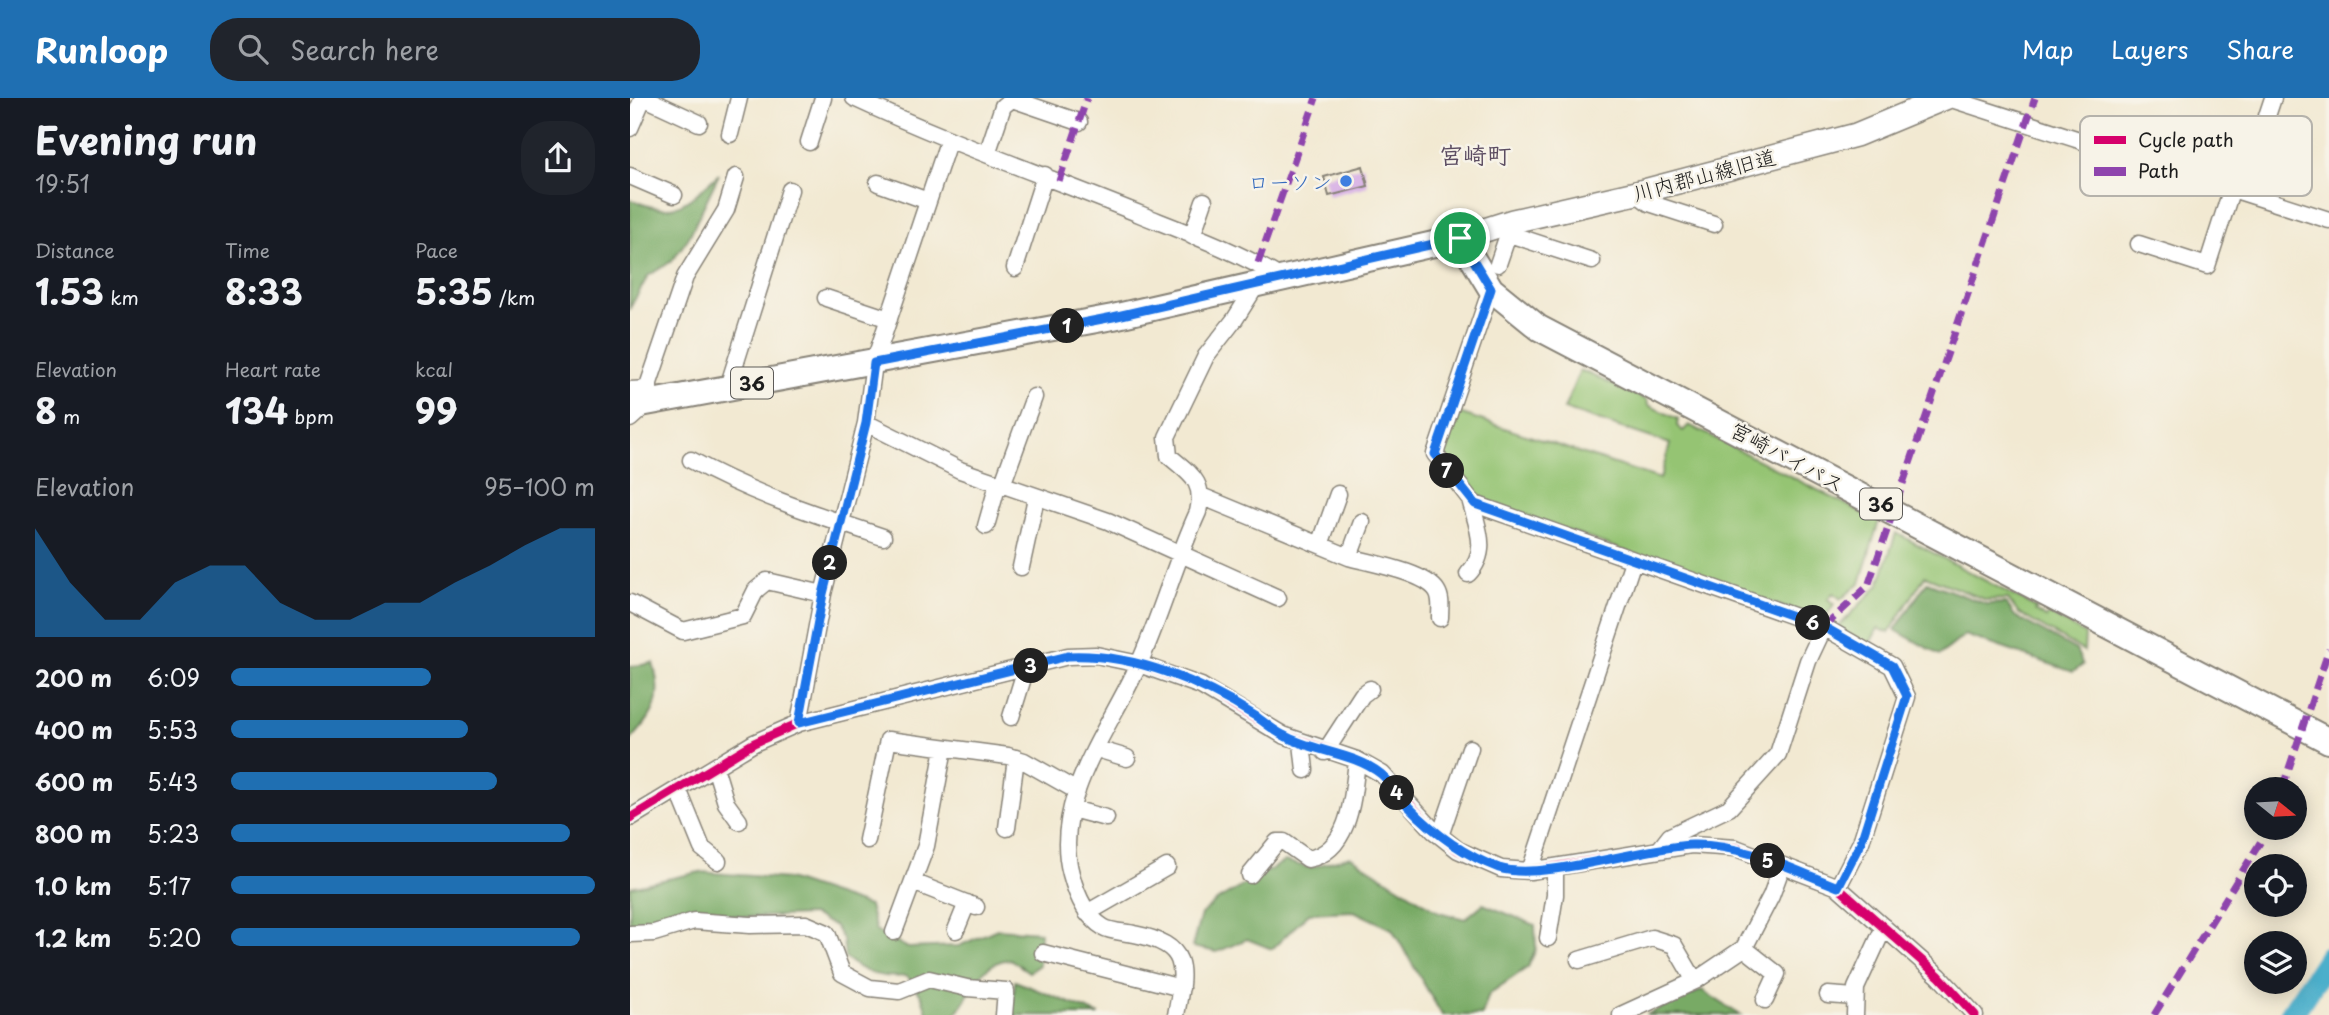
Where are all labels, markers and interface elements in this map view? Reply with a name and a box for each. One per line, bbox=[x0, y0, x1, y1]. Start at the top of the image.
search box bbox=[210, 18, 700, 81]
text: Runloop bbox=[35, 24, 168, 74]
icon: search bbox=[234, 30, 272, 68]
text: Search here bbox=[290, 30, 439, 69]
text: Map bbox=[2022, 31, 2073, 67]
text: Layers bbox=[2111, 31, 2188, 67]
text: Share bbox=[2226, 31, 2294, 67]
text: Evening run bbox=[35, 111, 257, 168]
legend bbox=[2080, 116, 2312, 196]
button: share bbox=[521, 121, 595, 195]
text: Cycle path bbox=[2138, 125, 2234, 153]
district label: 宮崎町 bbox=[1439, 136, 1511, 172]
street label: 川内郡山線旧道 bbox=[1629, 140, 1779, 208]
text: Path bbox=[2138, 156, 2179, 184]
place label: ローソン bbox=[1248, 165, 1332, 197]
text: 19:51 bbox=[35, 166, 90, 201]
marker: ローソン bbox=[1338, 173, 1354, 189]
pin bbox=[1430, 208, 1490, 268]
icon: arrive bbox=[1441, 219, 1479, 257]
text: Distance bbox=[35, 236, 115, 264]
text: Time bbox=[225, 236, 270, 264]
text: Pace bbox=[415, 236, 458, 264]
text: 1.53 bbox=[35, 264, 104, 317]
text: 8:33 bbox=[225, 264, 303, 317]
text: 5:35 bbox=[415, 264, 493, 317]
text: km bbox=[104, 283, 139, 311]
text: /km bbox=[493, 283, 535, 311]
pin: 1 bbox=[1050, 308, 1084, 344]
text: 1 bbox=[1062, 311, 1071, 339]
text: Elevation bbox=[35, 355, 117, 383]
text: Heart rate bbox=[225, 355, 321, 383]
text: kcal bbox=[415, 355, 453, 383]
road number: 36 bbox=[731, 368, 773, 398]
text: 8 bbox=[35, 383, 57, 436]
text: 134 bbox=[225, 383, 288, 436]
text: 99 bbox=[415, 383, 457, 436]
text: m bbox=[57, 402, 80, 430]
text: bpm bbox=[288, 402, 334, 430]
street label: 宮崎バイパス bbox=[1725, 412, 1851, 500]
pin: 7 bbox=[1430, 454, 1464, 488]
text: 7 bbox=[1441, 456, 1452, 484]
text: Elevation bbox=[35, 469, 134, 504]
text: 95–100 m bbox=[484, 469, 595, 504]
road number: 36 bbox=[1860, 488, 1902, 520]
pin: 2 bbox=[812, 546, 848, 580]
text: 2 bbox=[823, 548, 836, 576]
pin: 6 bbox=[1796, 606, 1830, 640]
text: 6 bbox=[1806, 608, 1819, 636]
pin: 3 bbox=[1014, 648, 1048, 684]
text: 3 bbox=[1024, 651, 1037, 679]
text: 200 m bbox=[35, 660, 112, 695]
text: 6:09 bbox=[147, 660, 200, 695]
text: 400 m bbox=[35, 712, 113, 747]
text: 5:53 bbox=[147, 712, 198, 747]
text: 600 m bbox=[35, 764, 113, 799]
text: 5:43 bbox=[147, 764, 198, 799]
pin: 4 bbox=[1380, 776, 1414, 810]
north arrow bbox=[2244, 777, 2306, 840]
map controls bbox=[2244, 777, 2307, 994]
text: 4 bbox=[1390, 778, 1403, 806]
text: 800 m bbox=[35, 816, 112, 851]
text: 5:23 bbox=[147, 816, 200, 851]
pin: 5 bbox=[1750, 844, 1786, 878]
text: 5 bbox=[1761, 846, 1774, 874]
button: locate bbox=[2244, 854, 2307, 917]
text: 1.0 km bbox=[35, 868, 112, 903]
text: 5:17 bbox=[147, 868, 191, 903]
text: 1.2 km bbox=[35, 920, 111, 955]
text: 5:20 bbox=[147, 920, 201, 955]
button: layers bbox=[2244, 931, 2307, 994]

